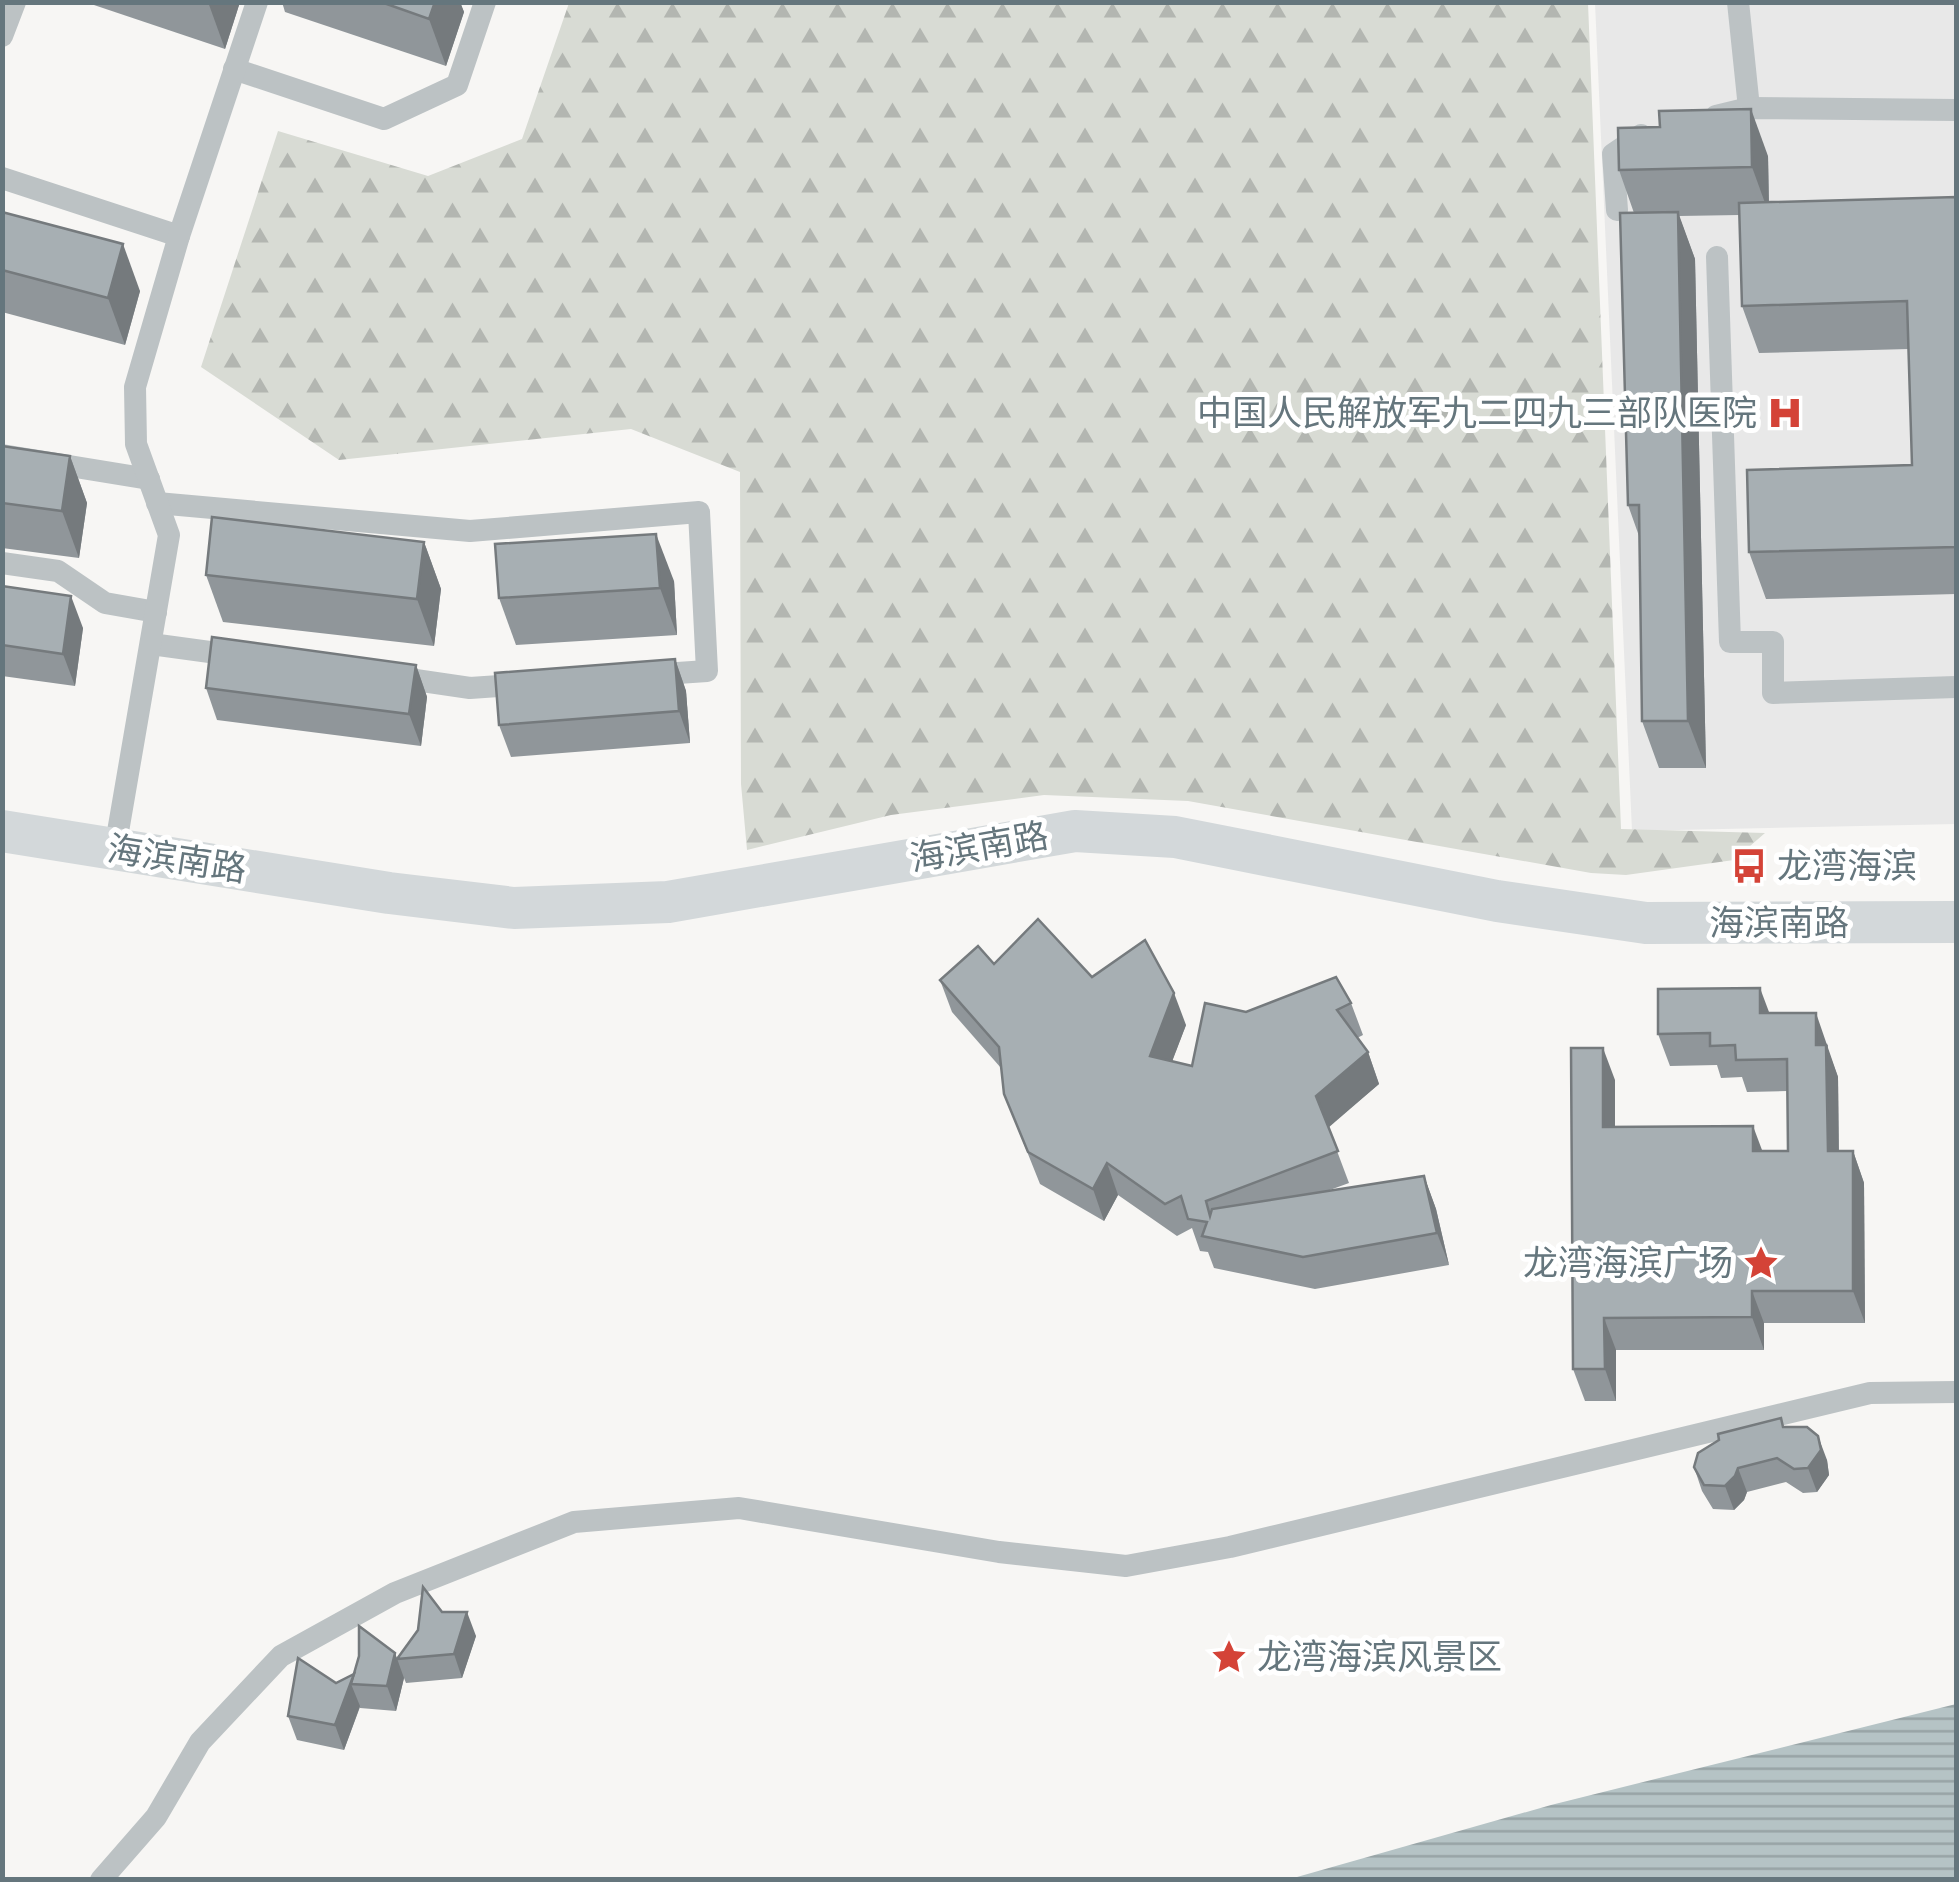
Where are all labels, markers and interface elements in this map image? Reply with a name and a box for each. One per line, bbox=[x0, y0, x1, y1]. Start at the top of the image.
place label: 中国人民解放军九二四九三部队医院 bbox=[1197, 393, 1757, 434]
hospital icon: 中国人民解放军九二四九三部队医院 bbox=[1766, 394, 1804, 432]
street label: 海滨南路 bbox=[907, 815, 1052, 880]
street label: 海滨南路 bbox=[105, 828, 249, 891]
place label: 龙湾海滨 bbox=[1777, 846, 1917, 887]
bus stop icon: 龙湾海滨 bbox=[1730, 847, 1768, 885]
street label: 海滨南路 bbox=[1709, 903, 1849, 944]
place label: 龙湾海滨广场 bbox=[1523, 1243, 1733, 1284]
place icon: 龙湾海滨广场 bbox=[1742, 1244, 1780, 1282]
place label: 龙湾海滨风景区 bbox=[1257, 1637, 1502, 1678]
place icon: 龙湾海滨风景区 bbox=[1210, 1638, 1248, 1676]

